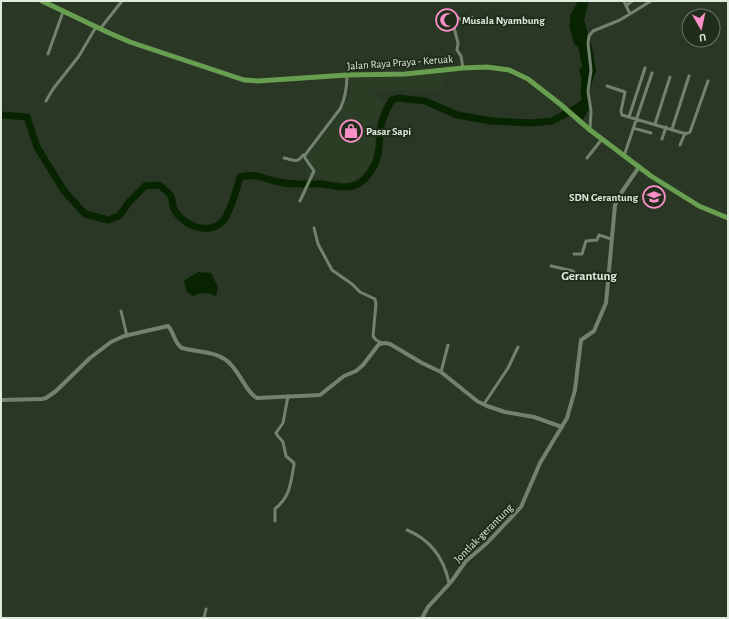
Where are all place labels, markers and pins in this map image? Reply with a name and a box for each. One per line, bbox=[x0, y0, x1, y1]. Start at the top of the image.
mosque icon: Musala Nyambung bbox=[434, 7, 460, 33]
place label: Musala Nyambung bbox=[462, 15, 545, 26]
shop icon: Pasar Sapi bbox=[338, 118, 364, 144]
place label: Pasar Sapi bbox=[366, 126, 411, 137]
school or university icon: SDN Gerantung bbox=[641, 184, 667, 210]
place label: SDN Gerantung bbox=[569, 192, 638, 203]

